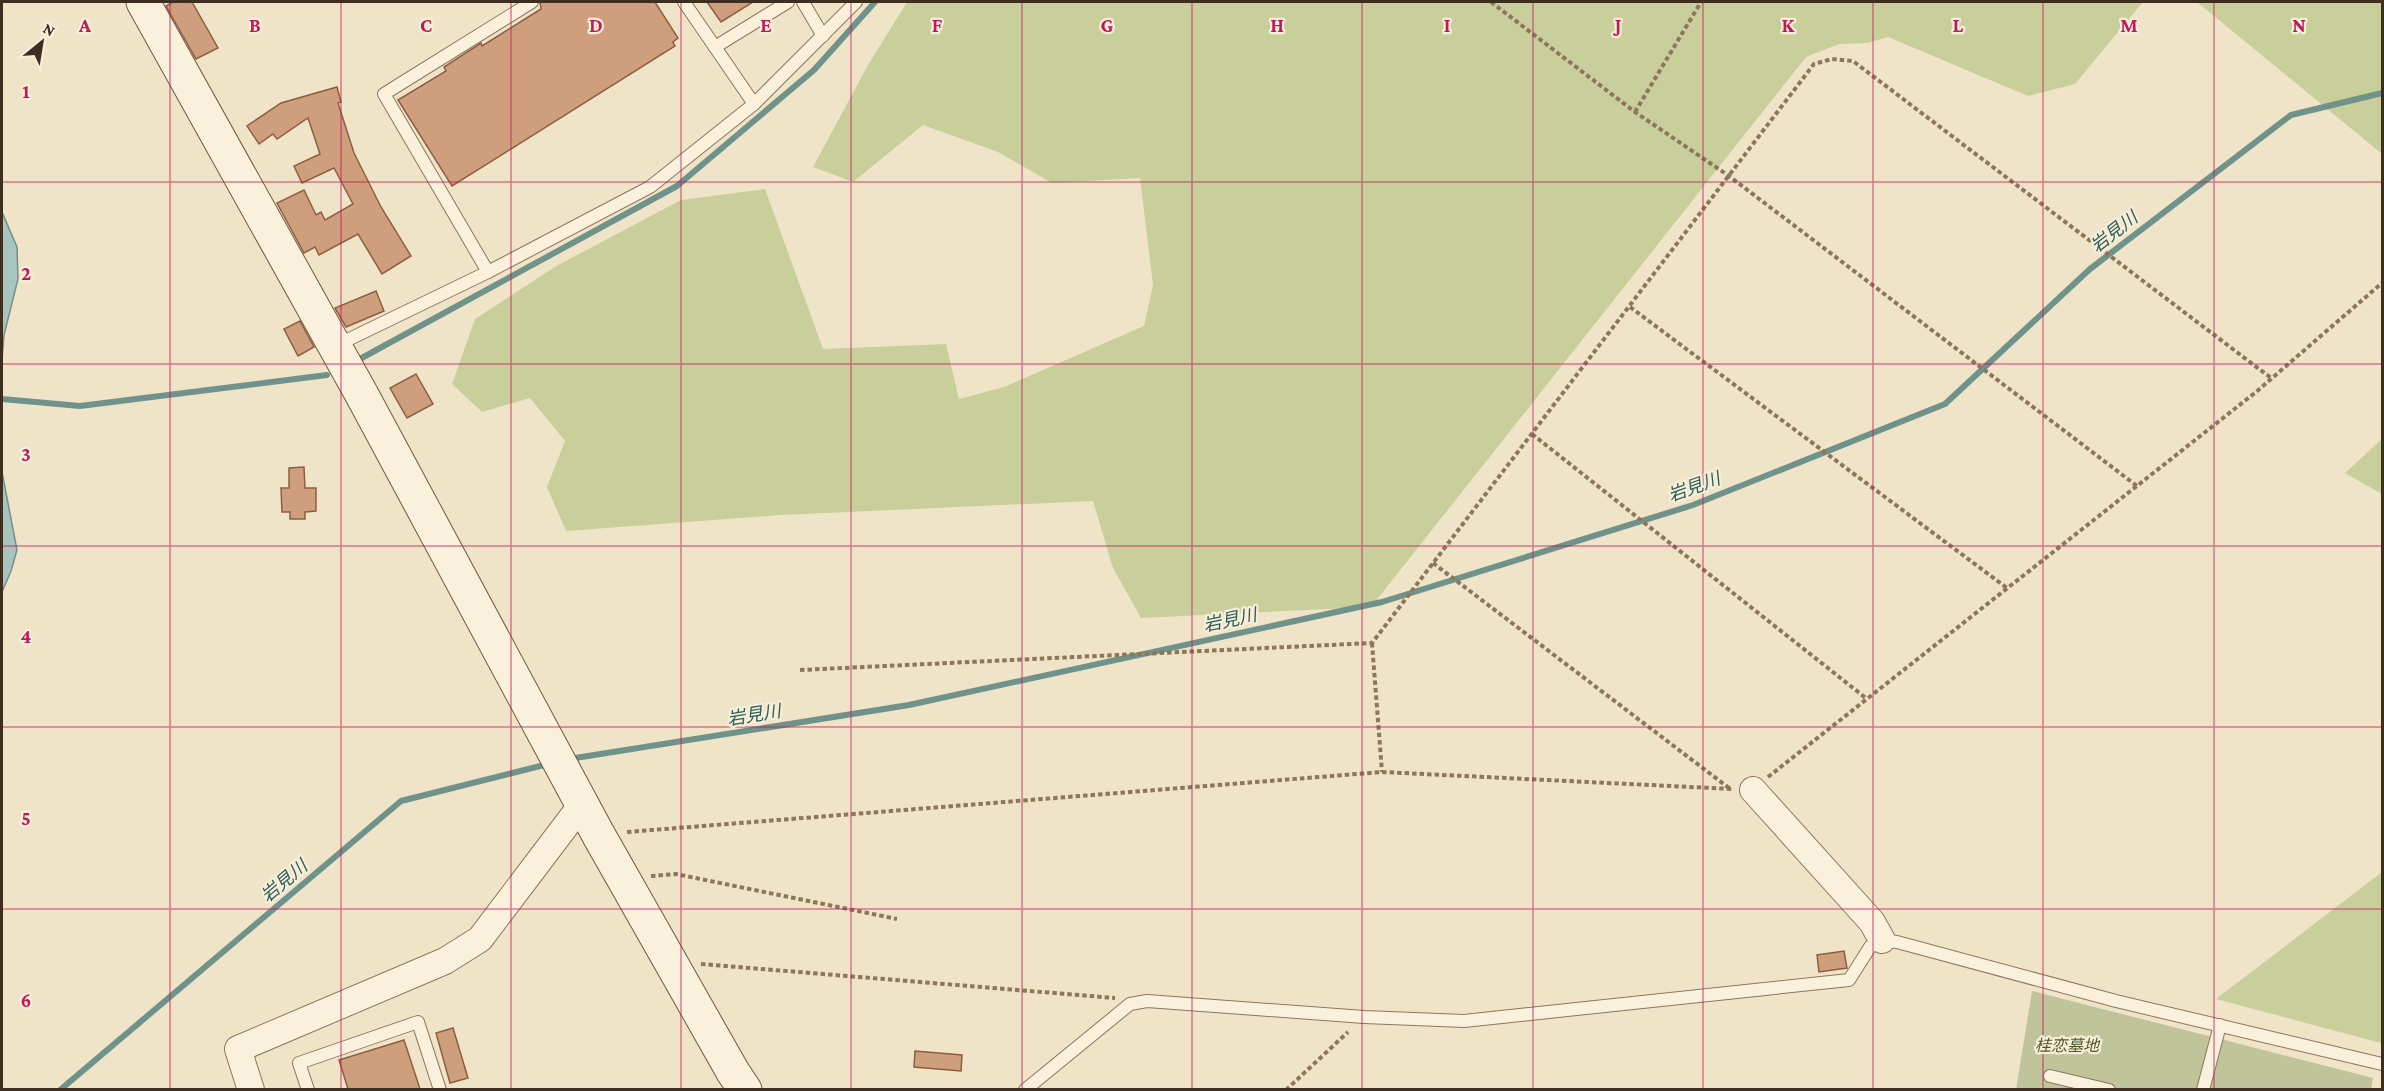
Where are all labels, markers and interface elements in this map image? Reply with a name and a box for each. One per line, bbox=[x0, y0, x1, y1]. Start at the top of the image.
north arrow bbox=[12, 12, 72, 72]
text: A bbox=[78, 14, 92, 36]
text: B bbox=[249, 14, 261, 36]
text: C bbox=[420, 14, 432, 36]
text: D bbox=[589, 14, 603, 36]
text: E bbox=[760, 14, 772, 36]
text: F bbox=[932, 14, 943, 36]
text: G bbox=[1101, 14, 1114, 36]
text: H bbox=[1270, 14, 1284, 36]
text: I bbox=[1444, 14, 1451, 36]
text: J bbox=[1613, 14, 1622, 36]
text: K bbox=[1782, 14, 1796, 36]
text: L bbox=[1953, 14, 1964, 36]
text: M bbox=[2120, 14, 2138, 36]
text: N bbox=[2292, 14, 2306, 36]
text: N bbox=[40, 19, 58, 40]
text: 1 bbox=[22, 80, 30, 102]
water label: 岩見川 bbox=[2087, 206, 2143, 257]
text: 2 bbox=[21, 262, 31, 284]
text: 3 bbox=[21, 443, 31, 465]
water label: 岩見川 bbox=[1665, 468, 1725, 506]
water label: 岩見川 bbox=[1202, 604, 1260, 635]
text: 4 bbox=[21, 625, 32, 647]
water label: 岩見川 bbox=[726, 701, 784, 729]
text: 5 bbox=[21, 807, 31, 829]
water label: 岩見川 bbox=[257, 855, 313, 906]
text: 6 bbox=[21, 989, 31, 1011]
park label: 桂恋墓地 bbox=[2035, 1037, 2101, 1054]

